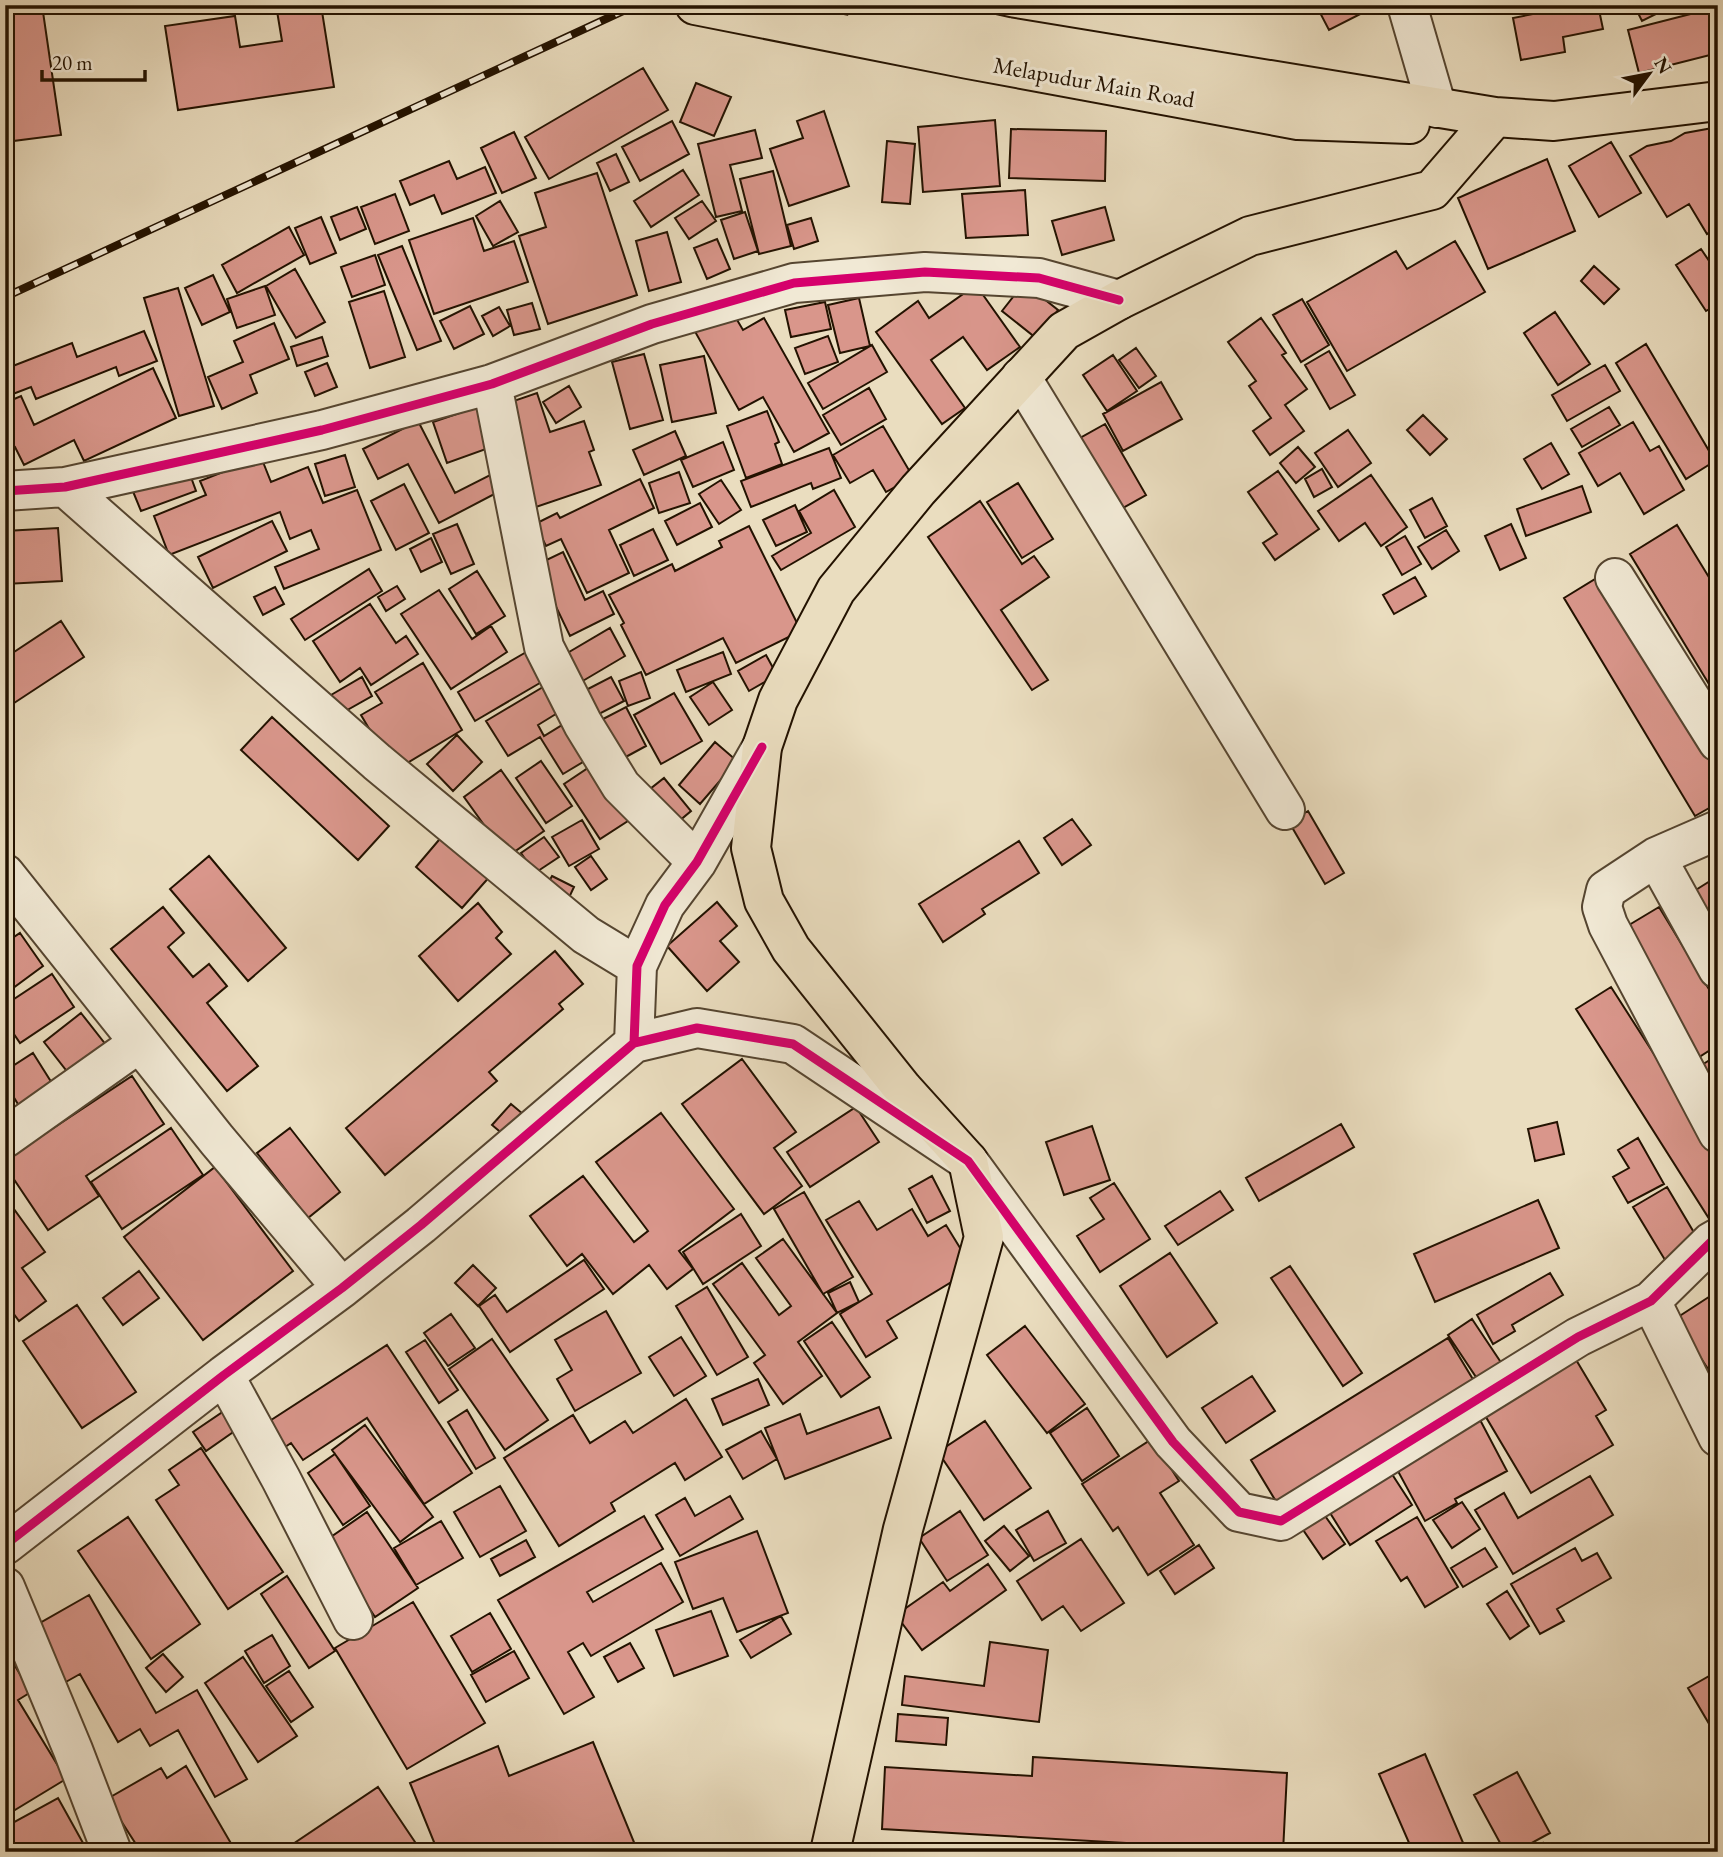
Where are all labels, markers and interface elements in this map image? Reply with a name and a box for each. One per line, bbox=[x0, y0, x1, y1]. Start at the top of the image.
scale bar bbox=[42, 38, 145, 82]
north arrow bbox=[1614, 38, 1684, 108]
text: 20 m bbox=[52, 49, 93, 76]
street label: Melapudur Main Road bbox=[991, 50, 1197, 115]
text: N bbox=[1648, 52, 1678, 79]

